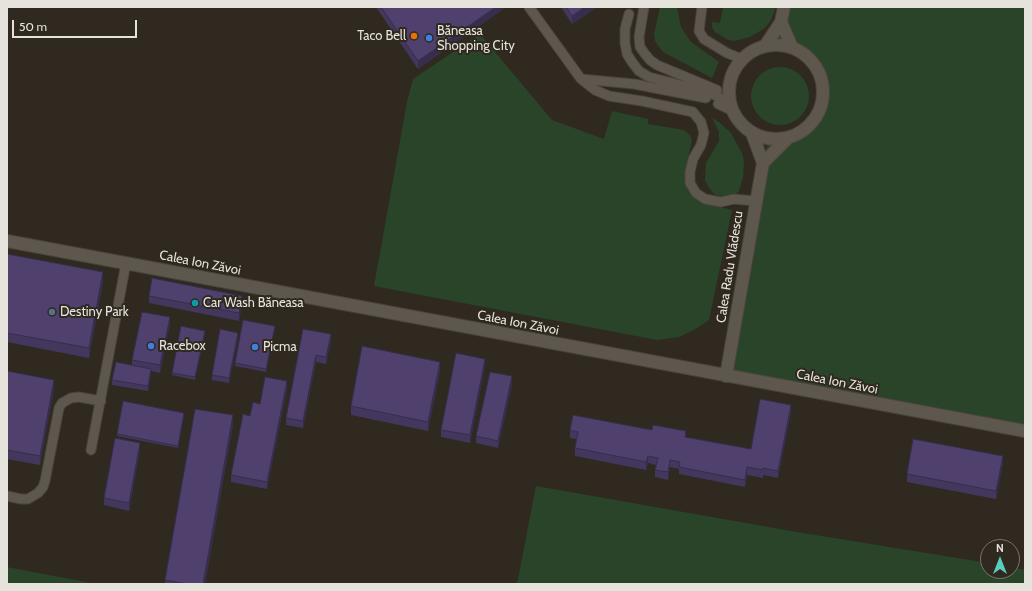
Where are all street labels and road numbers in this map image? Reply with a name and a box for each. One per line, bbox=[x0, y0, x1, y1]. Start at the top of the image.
street label: Calea Radu Vlădescu bbox=[713, 210, 747, 324]
street label: Calea Ion Zăvoi bbox=[158, 247, 242, 279]
street label: Calea Ion Zăvoi bbox=[476, 307, 560, 339]
street label: Calea Ion Zăvoi bbox=[795, 366, 879, 398]

